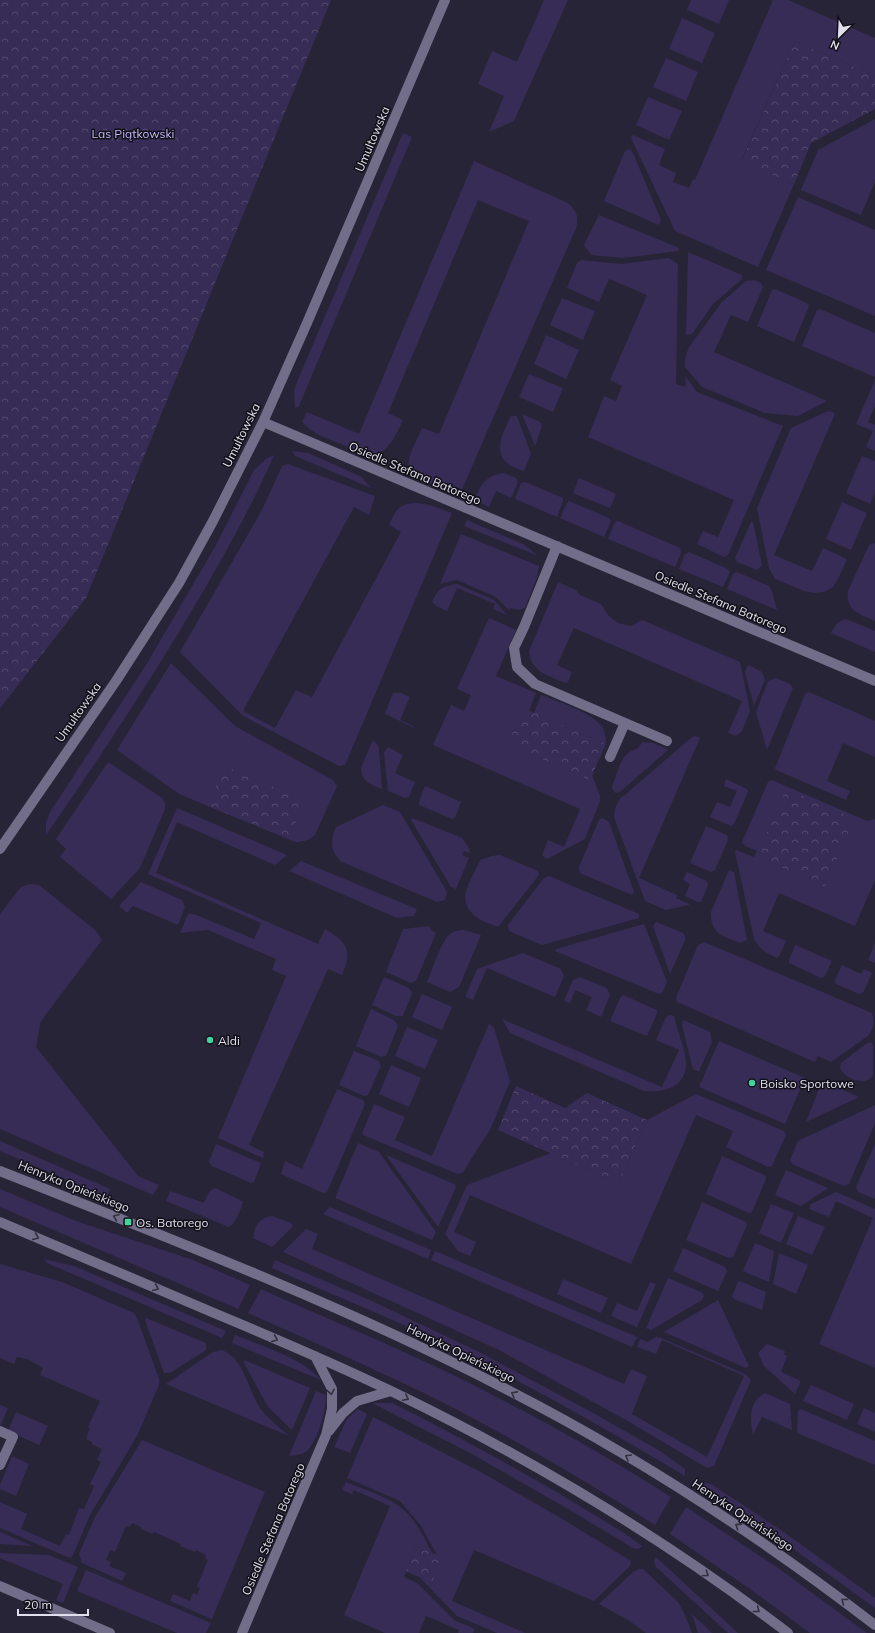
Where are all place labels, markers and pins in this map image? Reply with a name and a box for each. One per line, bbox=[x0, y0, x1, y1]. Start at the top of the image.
place label: Aldi bbox=[218, 1033, 240, 1048]
marker: Aldi bbox=[205, 1035, 215, 1045]
place label: Boisko Sportowe bbox=[760, 1076, 854, 1091]
marker: Boisko Sportowe bbox=[747, 1078, 757, 1088]
place label: Os. Batorego bbox=[136, 1215, 208, 1230]
marker: Os. Batorego bbox=[123, 1217, 133, 1227]

